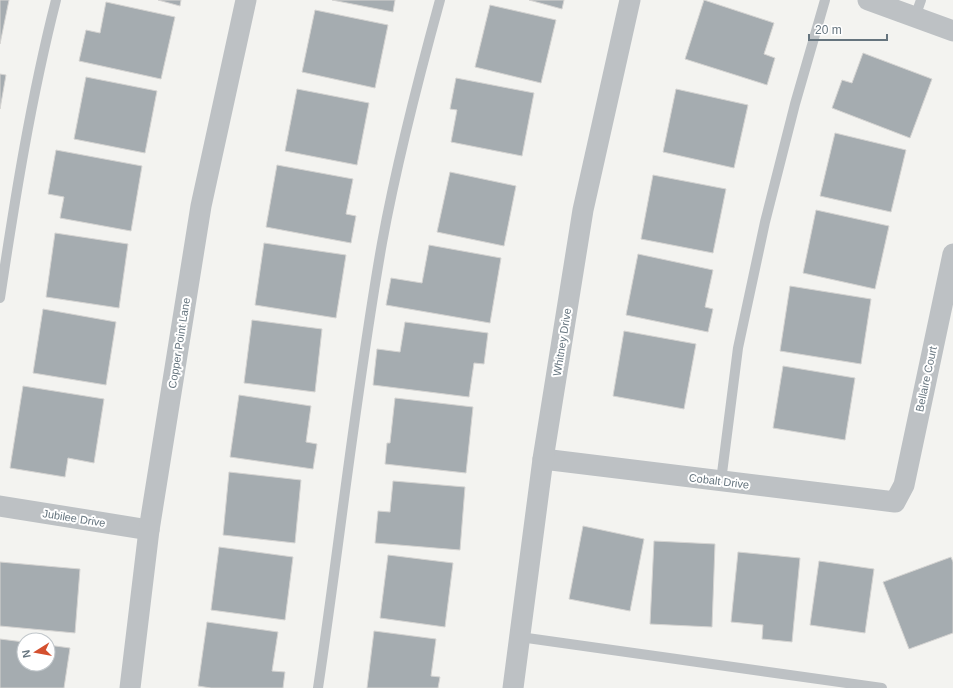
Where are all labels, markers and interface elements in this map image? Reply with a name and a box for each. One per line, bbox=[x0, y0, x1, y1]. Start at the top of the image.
scale bar bbox=[809, 16, 887, 42]
text: 20 m bbox=[815, 23, 842, 37]
street label: Copper Point Lane bbox=[166, 297, 192, 389]
street label: Whitney Drive bbox=[551, 307, 573, 377]
street label: Bellaire Court bbox=[913, 345, 939, 413]
street label: Cobalt Drive bbox=[688, 471, 750, 491]
street label: Jubilee Drive bbox=[42, 507, 106, 529]
north arrow bbox=[16, 632, 56, 672]
text: N bbox=[20, 649, 33, 659]

